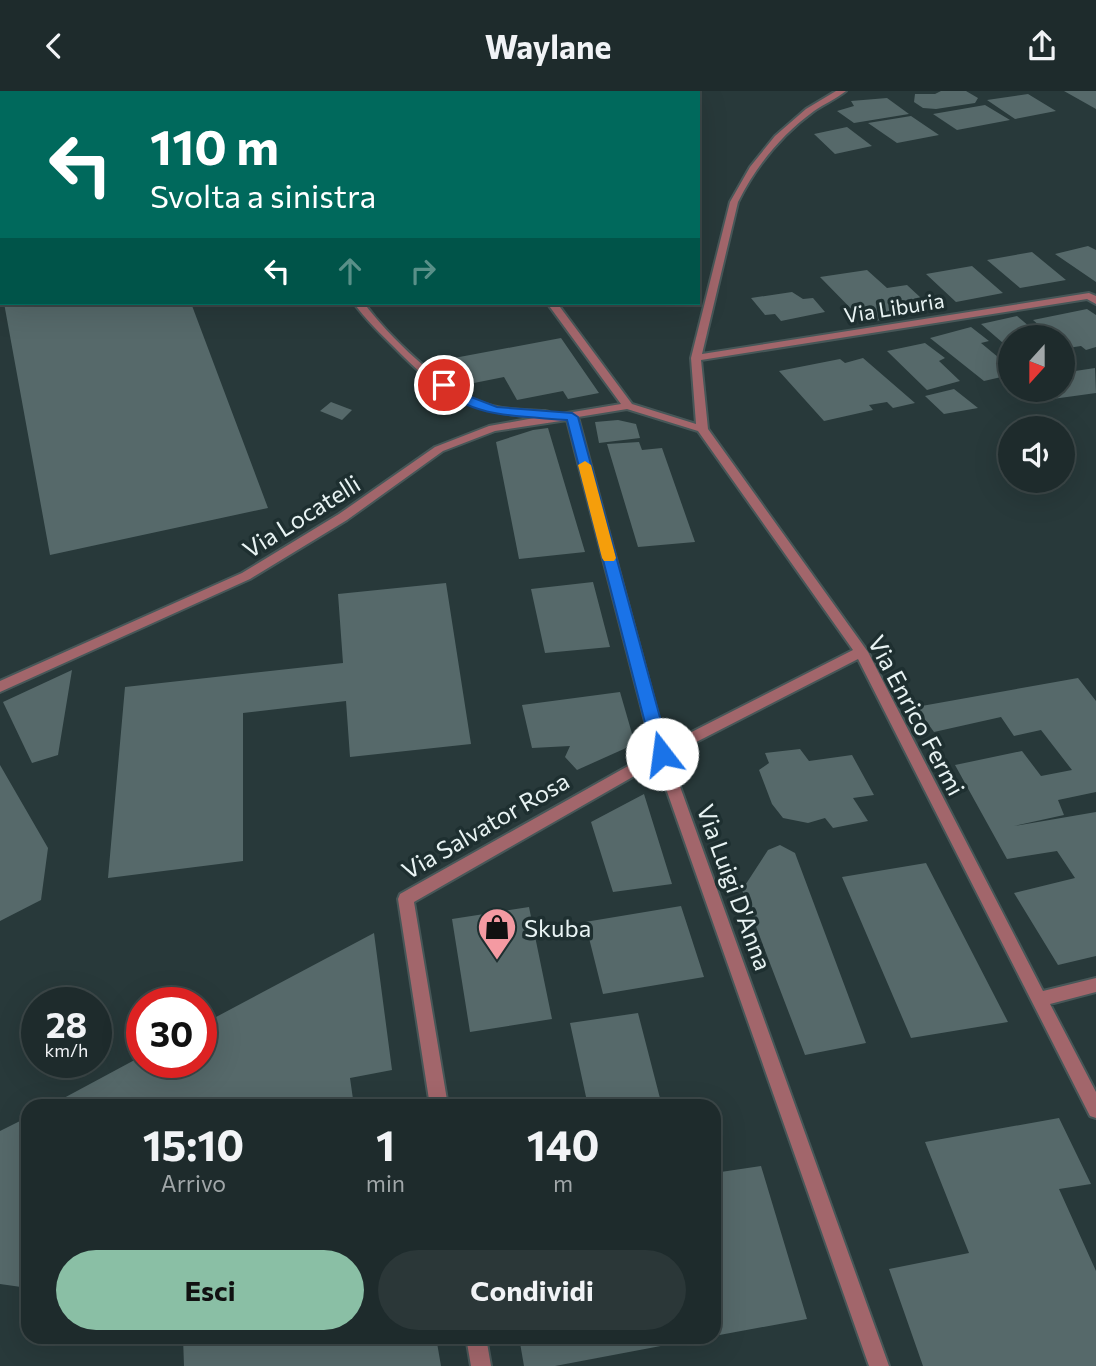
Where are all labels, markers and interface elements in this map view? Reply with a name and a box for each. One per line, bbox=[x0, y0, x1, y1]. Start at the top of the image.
text: Waylane bbox=[485, 26, 611, 66]
icon: back bbox=[35, 27, 73, 65]
icon: share bbox=[1023, 27, 1061, 65]
text: 110 m bbox=[150, 115, 279, 175]
icon: left bbox=[35, 119, 126, 210]
text: Svolta a sinistra bbox=[150, 175, 376, 215]
icon: left bbox=[258, 252, 296, 290]
icon: ahead bbox=[331, 252, 369, 290]
icon: right bbox=[404, 252, 442, 290]
street label: Via Liburia bbox=[842, 287, 946, 327]
north arrow bbox=[998, 325, 1074, 403]
map controls bbox=[998, 325, 1075, 493]
pin bbox=[414, 355, 474, 415]
icon: arrive bbox=[425, 366, 463, 404]
button: sound bbox=[998, 416, 1075, 493]
street label: Via Locatelli bbox=[237, 468, 365, 564]
street label: Via Enrico Fermi bbox=[863, 630, 971, 800]
position arrow bbox=[625, 717, 699, 791]
street label: Via Salvator Rosa bbox=[396, 765, 574, 885]
street label: Via Luigi D'Anna bbox=[692, 800, 778, 974]
shop icon: Skuba bbox=[476, 906, 518, 961]
place label: Skuba bbox=[524, 913, 591, 942]
speed limit sign: 30 bbox=[126, 987, 217, 1078]
text: 28 bbox=[46, 1002, 87, 1045]
text: km/h bbox=[45, 1039, 88, 1061]
text: 15:10 bbox=[143, 1118, 244, 1170]
text: 1 bbox=[376, 1118, 395, 1170]
text: 140 bbox=[527, 1118, 599, 1170]
text: Arrivo bbox=[161, 1169, 226, 1197]
text: min bbox=[366, 1169, 405, 1197]
text: m bbox=[553, 1169, 573, 1197]
button: Esci bbox=[56, 1250, 364, 1330]
button: Condividi bbox=[378, 1250, 686, 1330]

